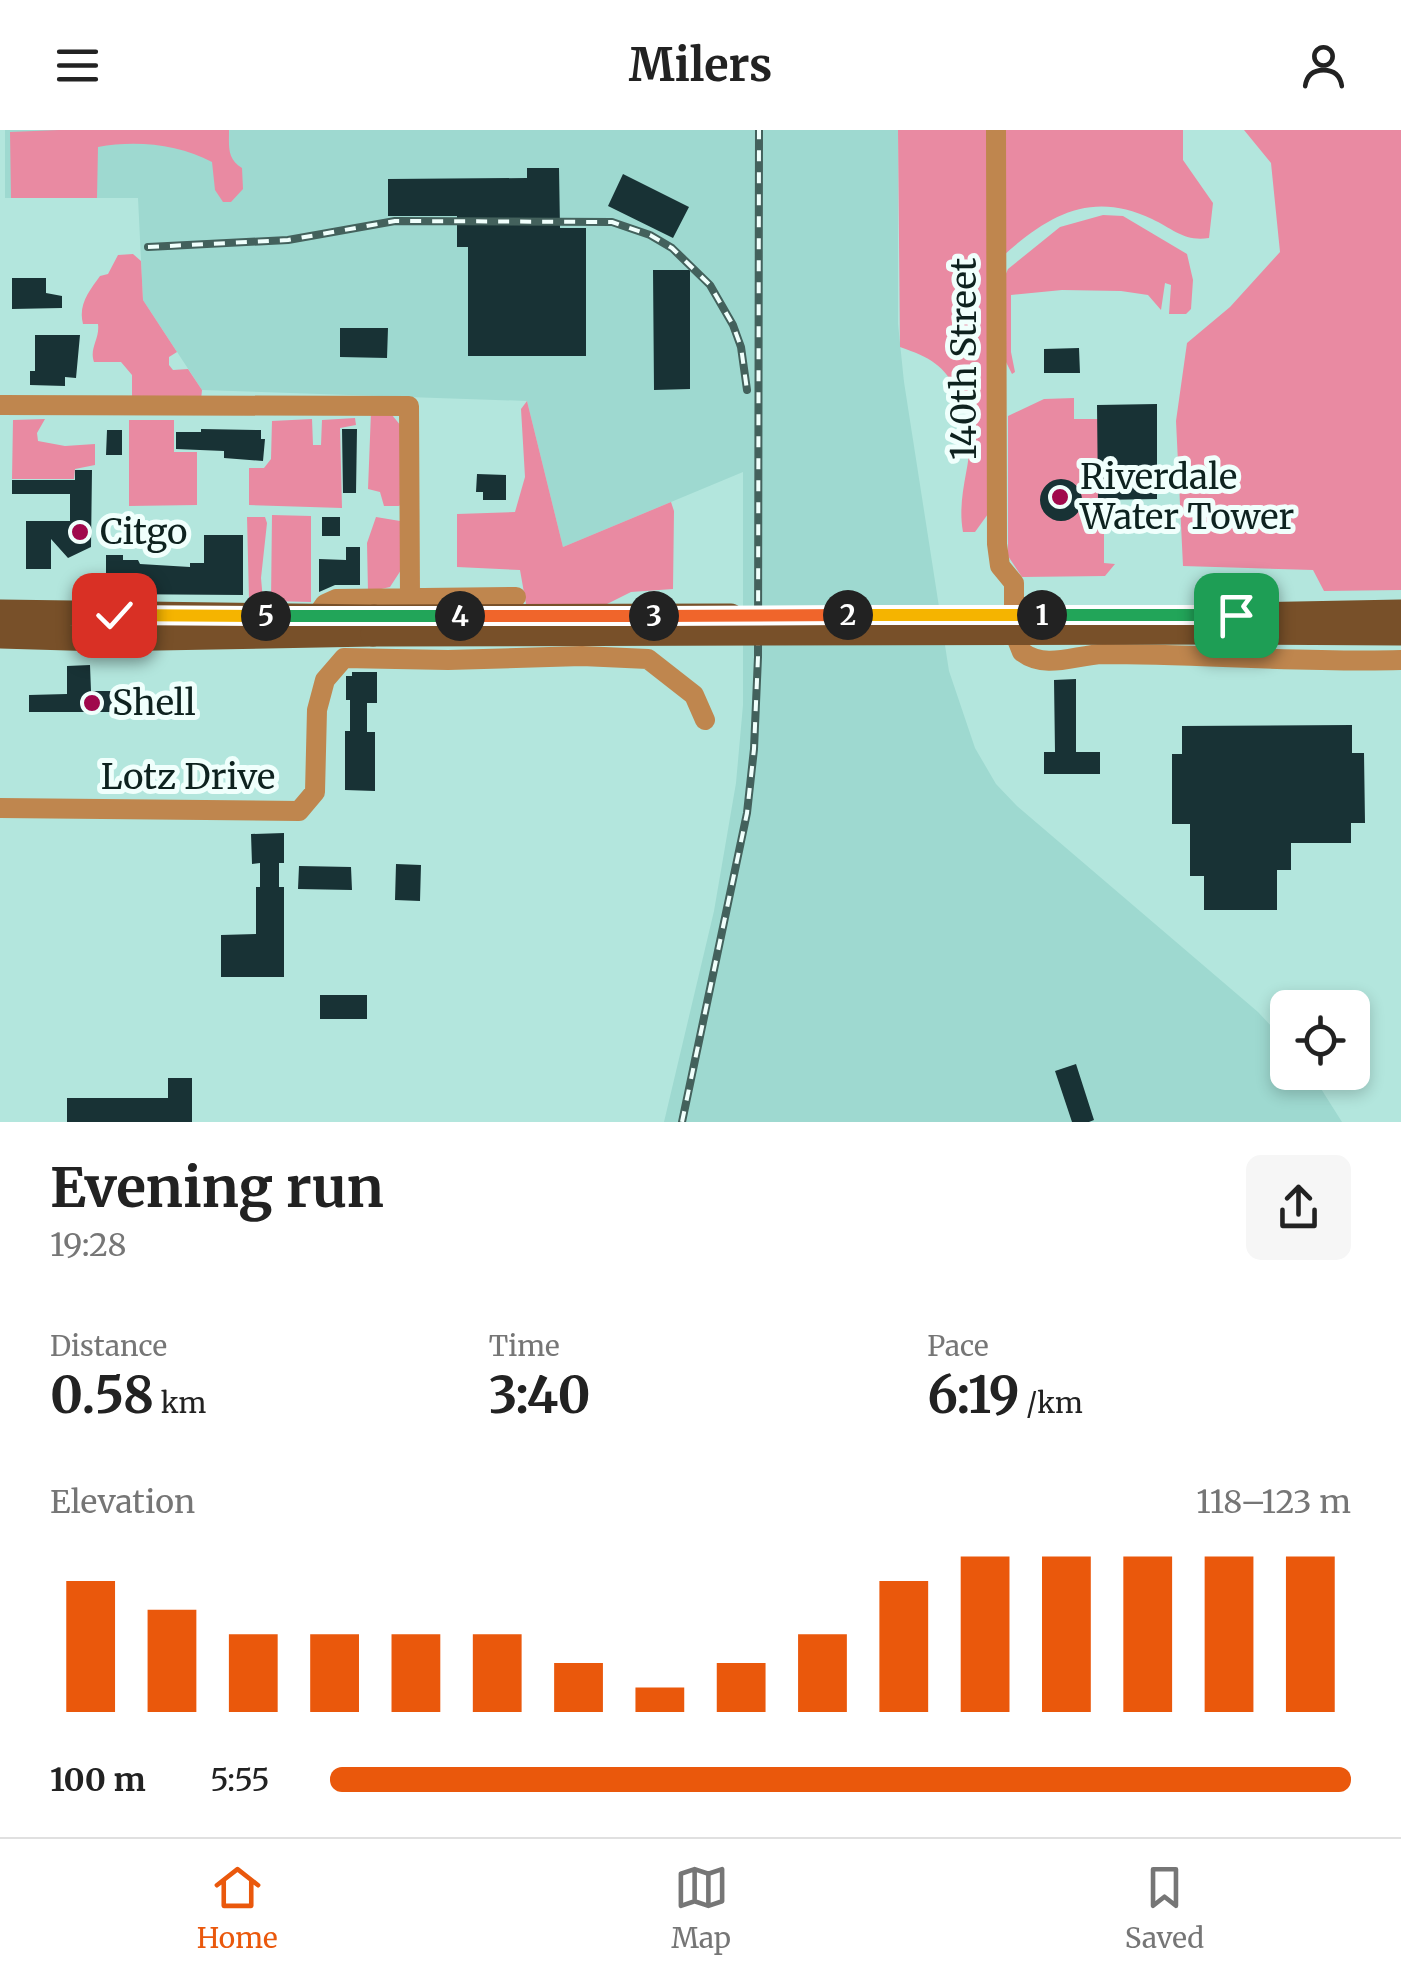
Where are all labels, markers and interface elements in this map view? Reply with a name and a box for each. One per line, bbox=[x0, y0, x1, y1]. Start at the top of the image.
text: Milers bbox=[629, 37, 772, 93]
icon: menu bbox=[50, 38, 105, 93]
icon: person bbox=[1296, 38, 1351, 93]
street label: 140th Street bbox=[942, 257, 986, 460]
place label: Riverdale Water Tower bbox=[1079, 455, 1294, 539]
marker: Riverdale Water Tower bbox=[1049, 486, 1071, 508]
place label: Citgo bbox=[100, 510, 188, 554]
marker: Citgo bbox=[69, 521, 91, 543]
pin bbox=[72, 573, 157, 658]
pin bbox=[1194, 573, 1279, 658]
icon: check bbox=[87, 588, 142, 643]
icon: arrive bbox=[1209, 588, 1264, 643]
pin: 2 bbox=[823, 590, 873, 640]
pin: 1 bbox=[1017, 590, 1067, 640]
pin: 5 bbox=[241, 591, 291, 641]
pin: 4 bbox=[435, 591, 485, 641]
pin: 3 bbox=[629, 591, 679, 641]
text: 2 bbox=[840, 597, 856, 633]
text: 1 bbox=[1036, 597, 1048, 633]
text: 5 bbox=[258, 598, 274, 634]
text: 4 bbox=[451, 598, 469, 634]
text: 3 bbox=[646, 598, 662, 634]
place label: Shell bbox=[112, 681, 196, 725]
marker: Shell bbox=[81, 692, 103, 714]
street label: Lotz Drive bbox=[101, 755, 275, 799]
map controls bbox=[1270, 990, 1370, 1090]
button: locate bbox=[1270, 990, 1370, 1090]
text: Evening run bbox=[50, 1153, 384, 1222]
button: share bbox=[1246, 1155, 1351, 1260]
text: 19:28 bbox=[50, 1225, 127, 1265]
text: Distance bbox=[50, 1328, 167, 1364]
text: Time bbox=[489, 1328, 560, 1364]
text: Pace bbox=[927, 1328, 989, 1364]
text: 0.58 bbox=[50, 1364, 154, 1427]
text: 3:40 bbox=[489, 1364, 591, 1427]
text: 6:19 bbox=[927, 1364, 1020, 1427]
text: km bbox=[154, 1385, 206, 1421]
text: /km bbox=[1020, 1385, 1083, 1421]
text: Elevation bbox=[50, 1482, 195, 1522]
text: 118–123 m bbox=[1196, 1482, 1351, 1522]
text: 100 m bbox=[50, 1760, 146, 1800]
text: 5:55 bbox=[210, 1760, 270, 1800]
tab: Home bbox=[197, 1860, 278, 1956]
tab: Map bbox=[671, 1860, 731, 1956]
tab: Saved bbox=[1125, 1860, 1204, 1956]

